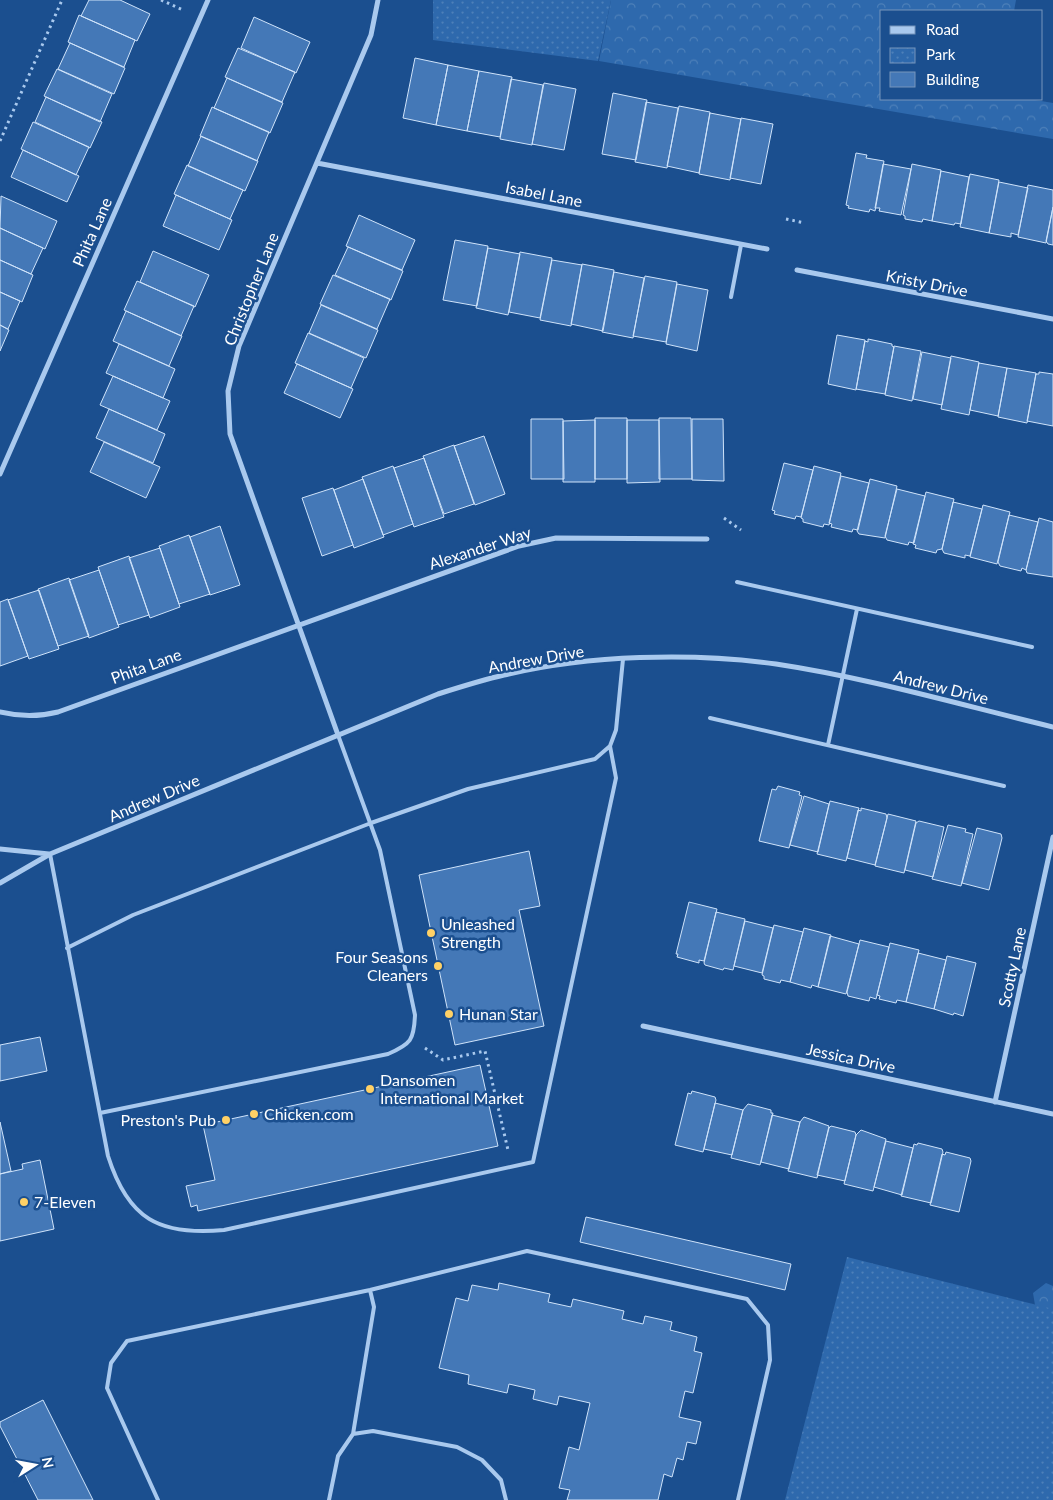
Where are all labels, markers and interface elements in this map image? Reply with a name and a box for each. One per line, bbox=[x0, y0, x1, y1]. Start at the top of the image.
legend bbox=[880, 10, 1043, 100]
text: Road bbox=[926, 20, 959, 38]
text: Park bbox=[926, 45, 956, 63]
text: Building bbox=[926, 70, 979, 88]
street label: Isabel Lane bbox=[504, 177, 584, 210]
street label: Phita Lane bbox=[68, 194, 115, 269]
street label: Christopher Lane bbox=[219, 229, 282, 348]
street label: Kristy Drive bbox=[885, 265, 970, 300]
street label: Alexander Way bbox=[426, 522, 534, 573]
street label: Andrew Drive bbox=[486, 641, 585, 676]
street label: Phita Lane bbox=[108, 644, 184, 687]
street label: Andrew Drive bbox=[892, 666, 990, 707]
street label: Andrew Drive bbox=[105, 770, 202, 825]
place label: Unleashed Strength bbox=[441, 914, 515, 951]
street label: Scotty Lane bbox=[994, 925, 1029, 1009]
marker: Unleashed Strength bbox=[425, 927, 437, 939]
place label: Four Seasons Cleaners bbox=[335, 947, 428, 984]
marker: Four Seasons Cleaners bbox=[432, 960, 444, 972]
place label: Hunan Star bbox=[459, 1004, 538, 1023]
marker: Hunan Star bbox=[443, 1008, 455, 1020]
street label: Jessica Drive bbox=[805, 1039, 897, 1076]
place label: Dansomen International Market bbox=[380, 1070, 524, 1107]
marker: Dansomen International Market bbox=[364, 1083, 376, 1095]
place label: Chicken.com bbox=[264, 1104, 354, 1123]
marker: Chicken.com bbox=[248, 1108, 260, 1120]
place label: Preston's Pub bbox=[121, 1110, 216, 1129]
marker: Preston's Pub bbox=[220, 1114, 232, 1126]
place label: 7-Eleven bbox=[34, 1192, 96, 1211]
marker: 7-Eleven bbox=[18, 1196, 30, 1208]
north arrow bbox=[10, 1440, 60, 1490]
text: N bbox=[39, 1456, 58, 1469]

